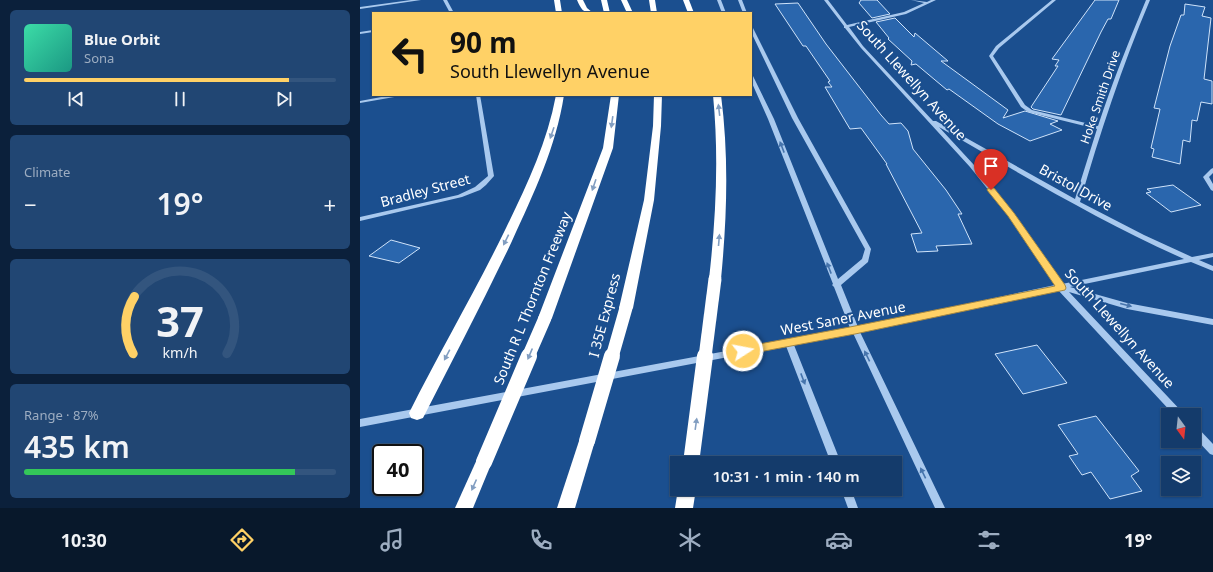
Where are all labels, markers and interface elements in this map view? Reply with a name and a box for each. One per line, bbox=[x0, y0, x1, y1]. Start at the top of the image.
street label: South Llewellyn Avenue bbox=[853, 16, 971, 144]
text: 90 m bbox=[450, 23, 517, 61]
icon: left bbox=[384, 28, 436, 80]
text: Blue Orbit bbox=[84, 29, 160, 49]
street label: Hoke Smith Drive bbox=[1076, 48, 1124, 146]
text: Sona bbox=[84, 49, 114, 67]
text: South Llewellyn Avenue bbox=[450, 59, 650, 83]
icon: previous bbox=[65, 88, 87, 110]
icon: pause bbox=[169, 88, 191, 110]
icon: next bbox=[273, 88, 295, 110]
one-way arrow bbox=[715, 104, 722, 116]
one-way arrow bbox=[609, 116, 615, 128]
one-way arrow bbox=[548, 127, 554, 139]
one-way arrow bbox=[778, 141, 784, 153]
pin bbox=[974, 149, 1008, 190]
icon: arrive bbox=[980, 155, 1002, 177]
street label: Bristol Drive bbox=[1036, 159, 1116, 215]
text: Climate bbox=[24, 163, 70, 181]
street label: Bradley Street bbox=[378, 169, 472, 211]
one-way arrow bbox=[591, 179, 597, 191]
text: 19° bbox=[156, 183, 204, 224]
text: − bbox=[24, 189, 37, 219]
text: + bbox=[323, 189, 336, 219]
street label: South R L Thornton Freeway bbox=[489, 208, 576, 387]
one-way arrow bbox=[503, 234, 509, 246]
one-way arrow bbox=[716, 234, 723, 246]
one-way arrow bbox=[826, 262, 832, 274]
street label: South Llewellyn Avenue bbox=[1061, 264, 1179, 392]
street label: I 35E Express bbox=[584, 271, 624, 359]
text: 37 bbox=[156, 293, 204, 349]
street label: West Saner Avenue bbox=[779, 297, 907, 339]
one-way arrow bbox=[1120, 303, 1132, 309]
position arrow bbox=[722, 330, 764, 372]
text: km/h bbox=[162, 343, 198, 362]
one-way arrow bbox=[527, 348, 533, 359]
one-way arrow bbox=[444, 349, 451, 361]
one-way arrow bbox=[864, 350, 870, 361]
one-way arrow bbox=[801, 373, 807, 385]
text: Range · 87% bbox=[24, 406, 99, 424]
north arrow bbox=[1161, 408, 1201, 448]
map controls bbox=[1161, 408, 1201, 496]
one-way arrow bbox=[693, 418, 699, 430]
text: 435 km bbox=[24, 426, 130, 467]
speed limit sign: 40 bbox=[372, 444, 424, 496]
button: layers bbox=[1161, 456, 1201, 496]
text: 10:31 · 1 min · 140 m bbox=[712, 466, 860, 486]
one-way arrow bbox=[920, 467, 926, 479]
one-way arrow bbox=[471, 479, 477, 491]
icon: directions bbox=[228, 526, 256, 554]
icon: music bbox=[378, 526, 406, 554]
icon: phone bbox=[527, 526, 555, 554]
icon: climate bbox=[676, 526, 704, 554]
icon: car bbox=[825, 526, 853, 554]
icon: filters bbox=[975, 526, 1003, 554]
text: 10:30 bbox=[61, 528, 107, 552]
text: 19° bbox=[1124, 528, 1152, 552]

